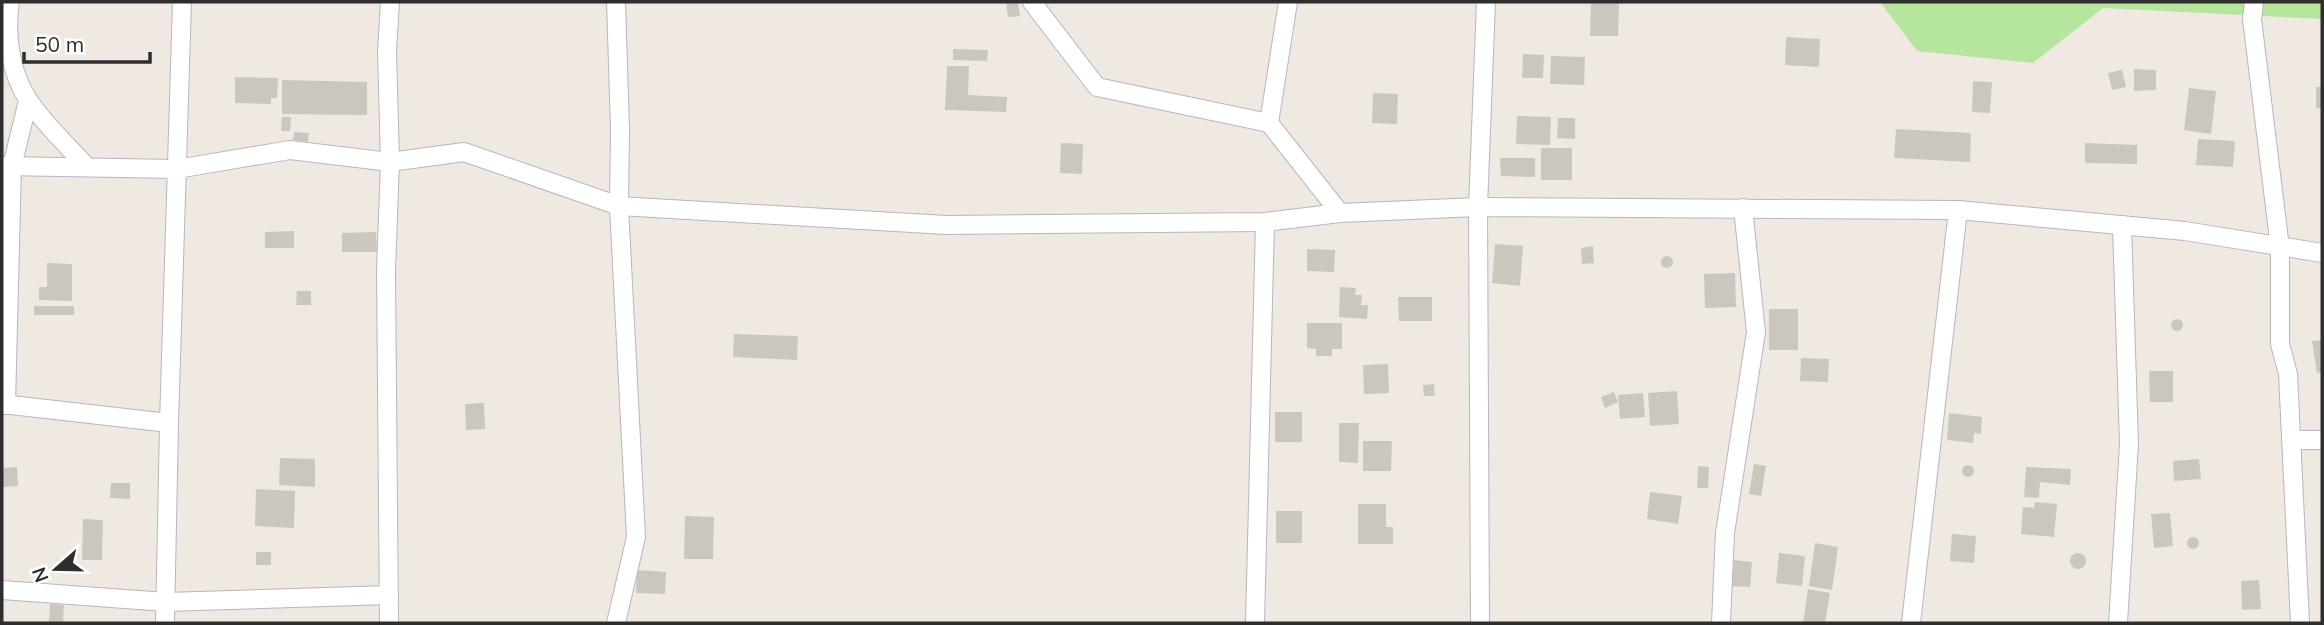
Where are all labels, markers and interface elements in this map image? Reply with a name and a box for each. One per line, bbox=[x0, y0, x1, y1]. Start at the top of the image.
scale bar bbox=[24, 21, 150, 65]
text: 50 m bbox=[35, 31, 84, 57]
north arrow bbox=[21, 534, 91, 604]
text: N bbox=[26, 564, 54, 586]

